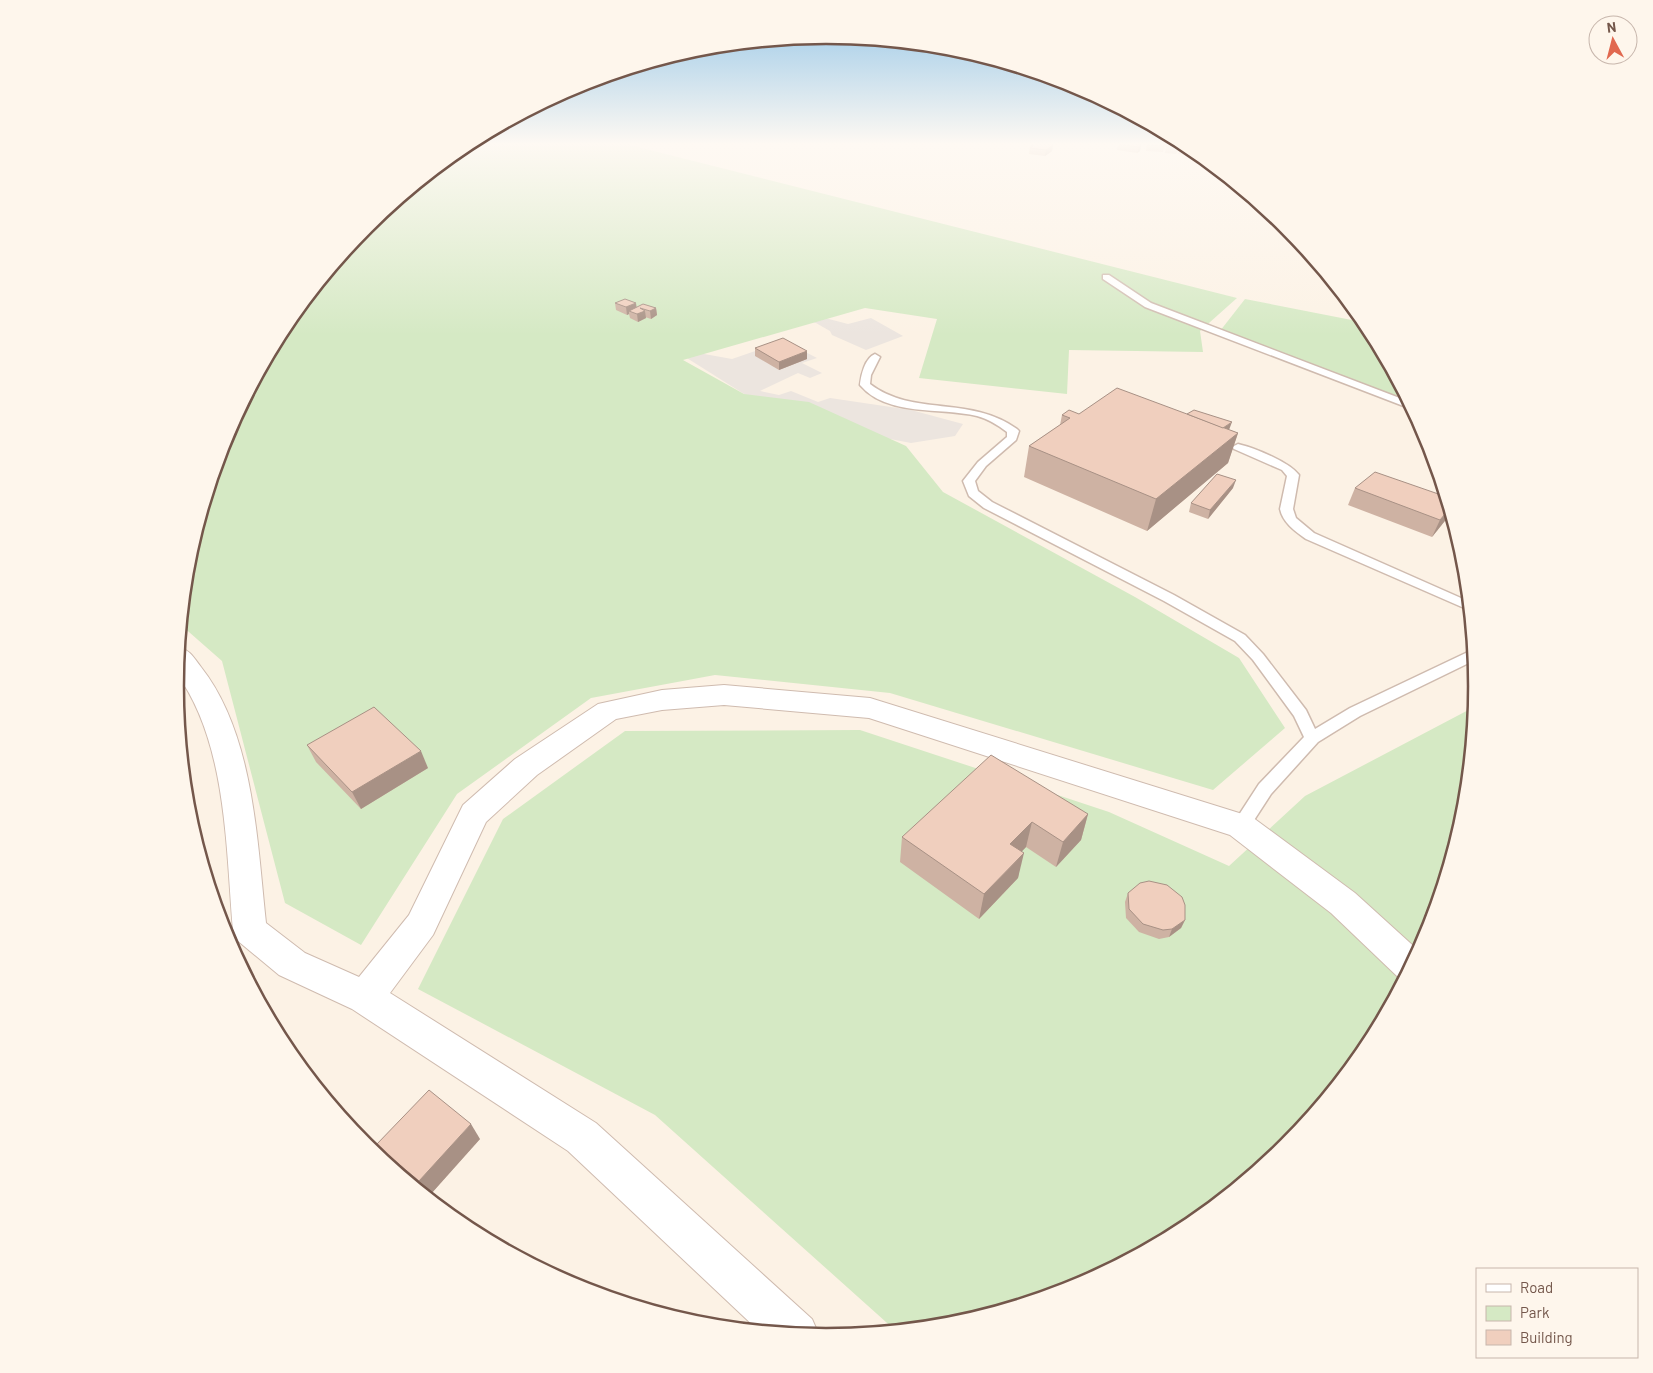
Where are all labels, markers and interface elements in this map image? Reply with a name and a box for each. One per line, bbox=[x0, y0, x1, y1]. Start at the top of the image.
north arrow bbox=[1588, 15, 1638, 65]
text: N bbox=[1606, 18, 1617, 36]
legend bbox=[1476, 1268, 1638, 1358]
text: Road bbox=[1520, 1278, 1553, 1296]
text: Park bbox=[1520, 1303, 1550, 1321]
text: Building bbox=[1520, 1328, 1573, 1346]

